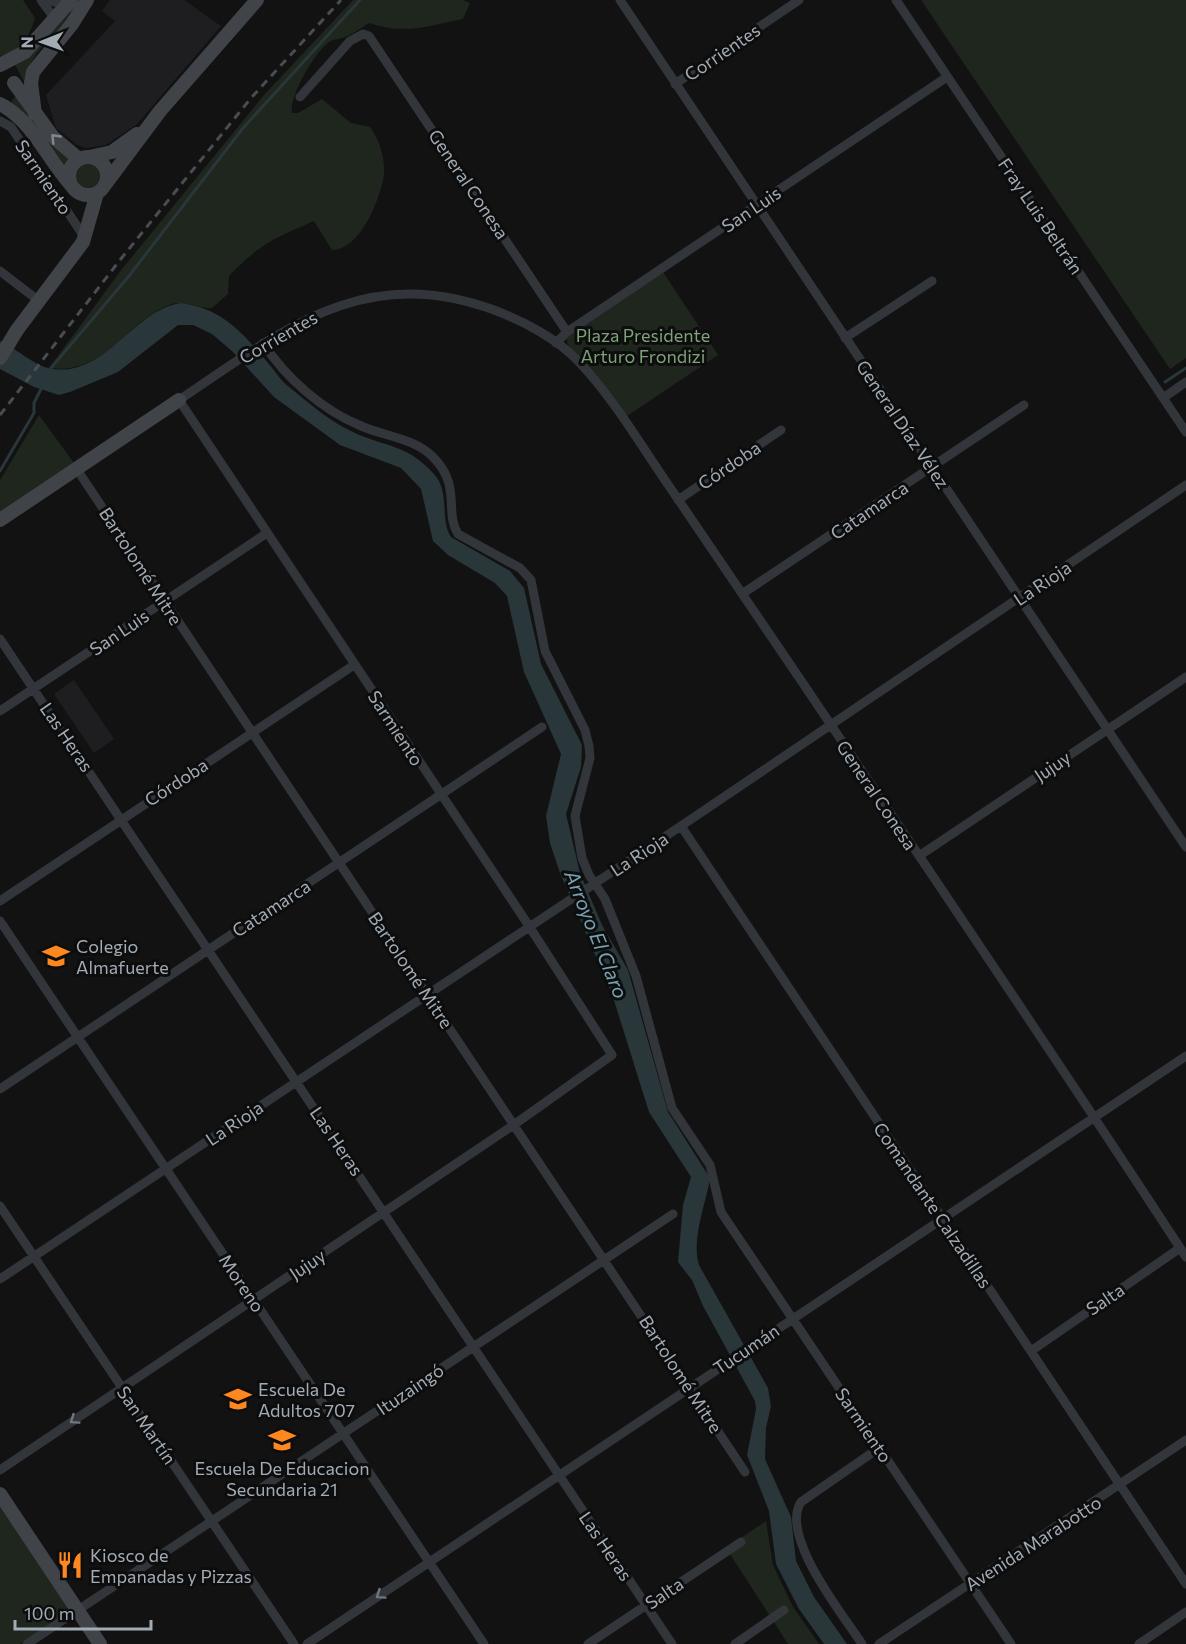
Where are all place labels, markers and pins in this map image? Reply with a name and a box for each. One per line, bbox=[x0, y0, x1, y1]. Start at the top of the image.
place label: Colegio Almafuerte bbox=[76, 935, 169, 978]
school or university icon: Colegio Almafuerte bbox=[41, 941, 71, 971]
place label: Escuela De Adultos 707 bbox=[258, 1378, 355, 1421]
school or university icon: Escuela De Adultos 707 bbox=[223, 1384, 253, 1414]
school or university icon: Escuela De Educacion Secundaria 21 bbox=[267, 1425, 297, 1455]
place label: Escuela De Educacion Secundaria 21 bbox=[195, 1457, 369, 1500]
place label: Kiosco de Empanadas y Pizzas bbox=[90, 1544, 252, 1587]
restaurant icon: Kiosco de Empanadas y Pizzas bbox=[55, 1550, 85, 1580]

